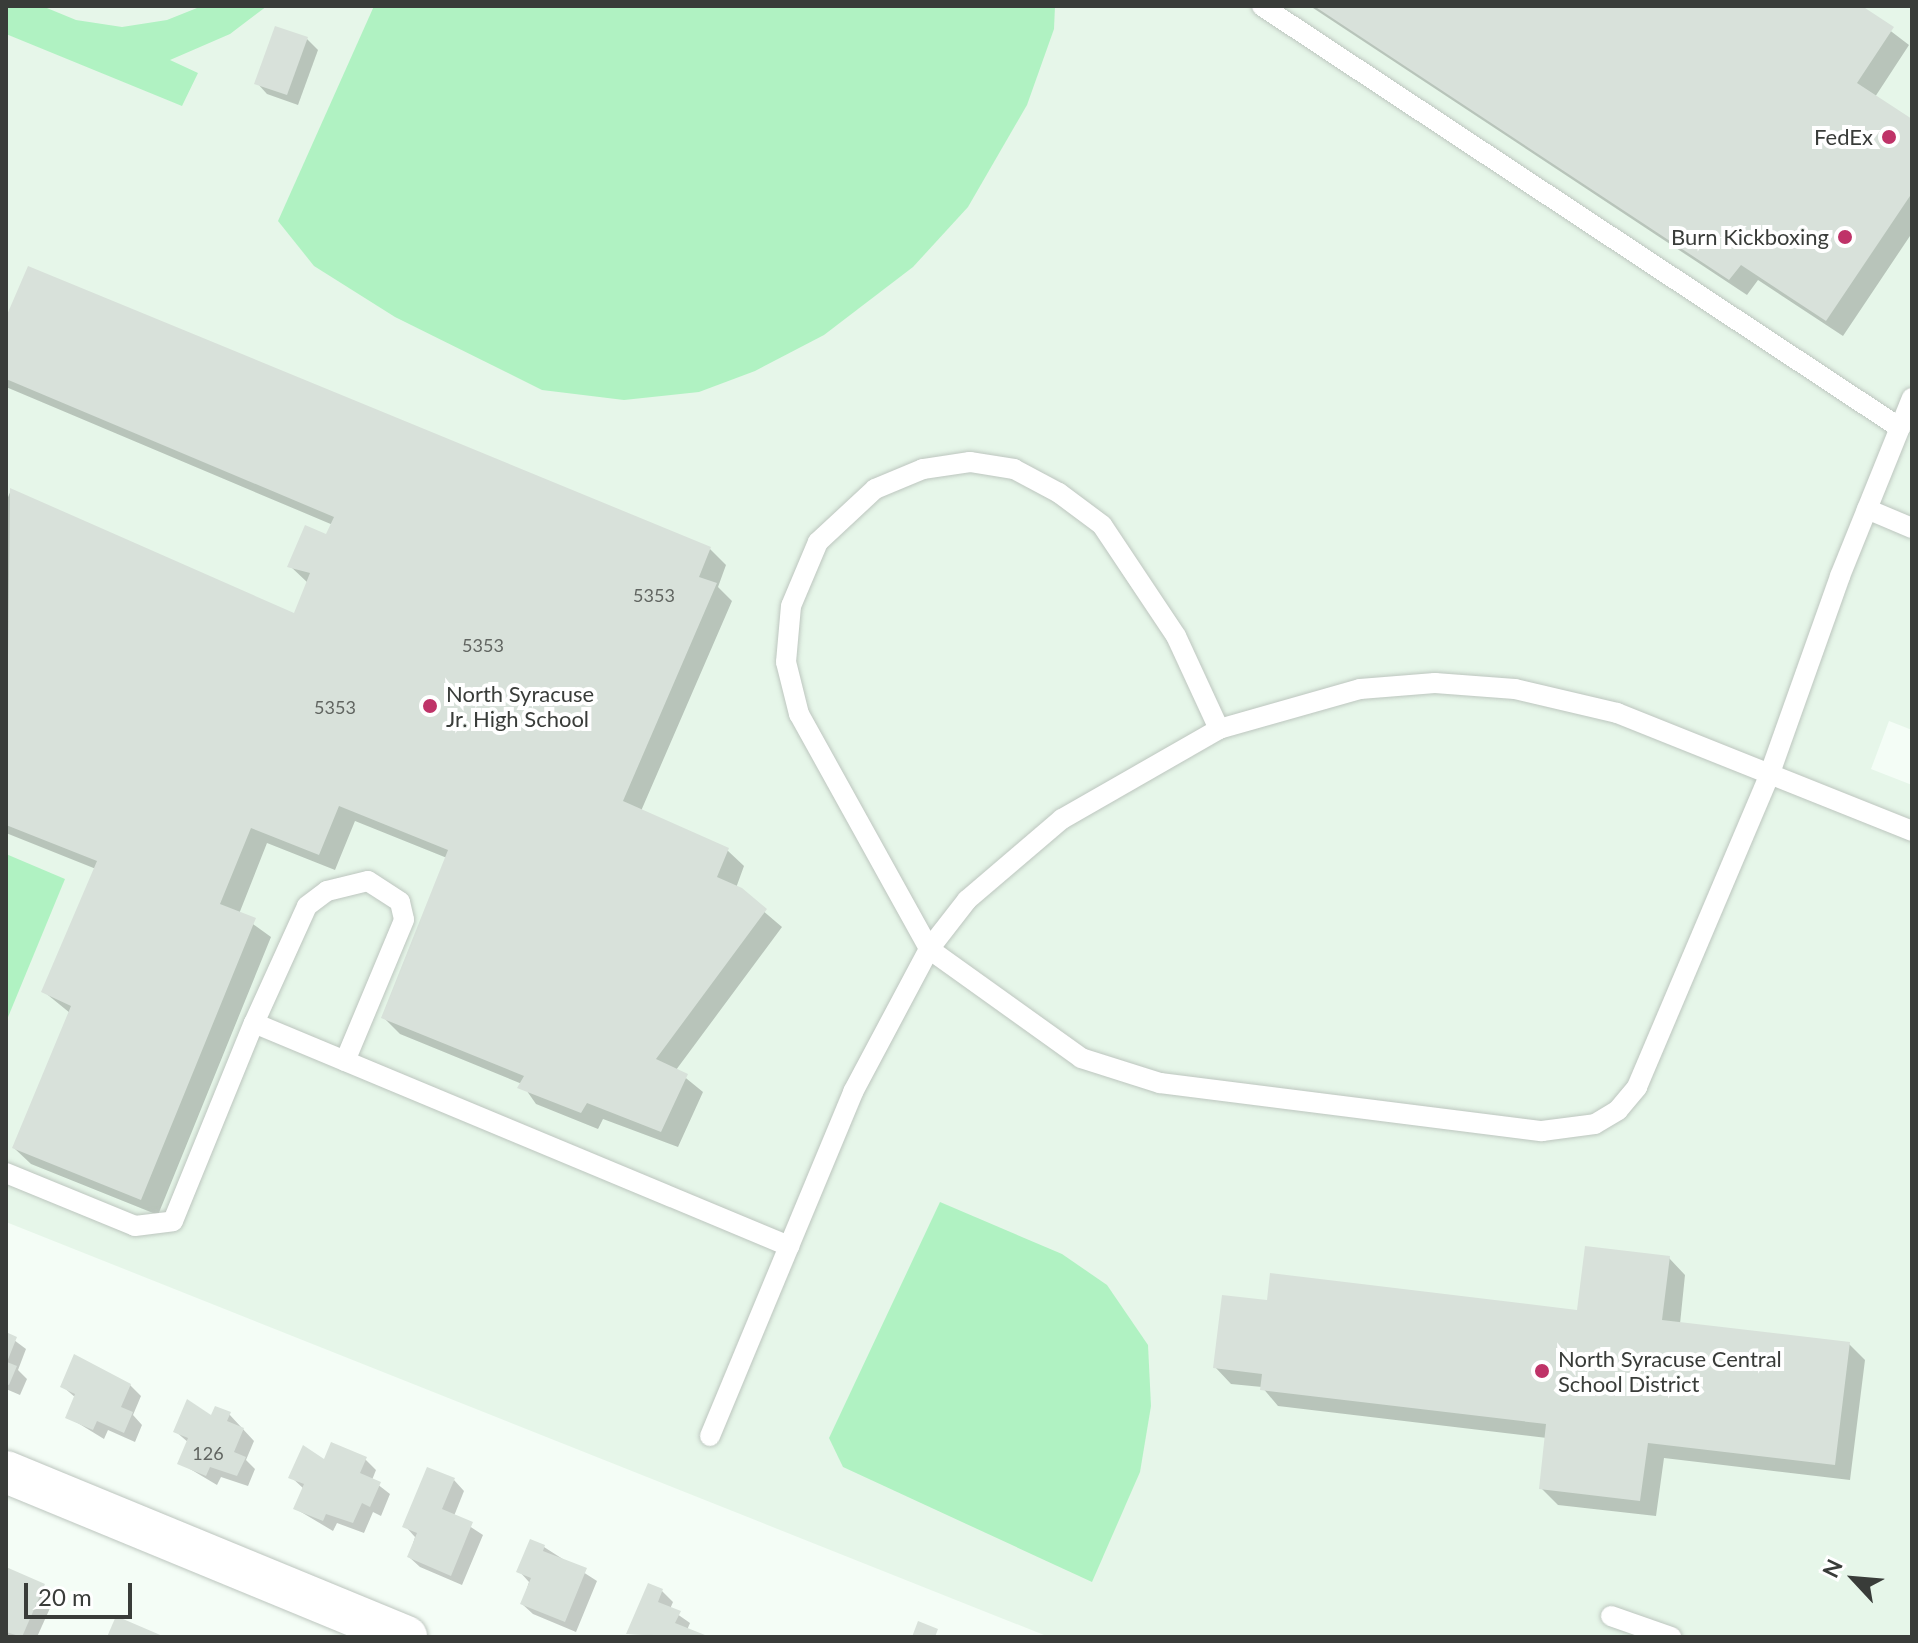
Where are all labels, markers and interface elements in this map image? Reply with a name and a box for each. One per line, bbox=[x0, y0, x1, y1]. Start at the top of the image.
place label: FedEx bbox=[1814, 124, 1873, 150]
marker: FedEx bbox=[1880, 128, 1898, 146]
place label: Burn Kickboxing bbox=[1671, 224, 1829, 250]
marker: Burn Kickboxing bbox=[1836, 228, 1854, 246]
house number: 5353 bbox=[633, 584, 675, 606]
house number: 5353 bbox=[462, 634, 504, 656]
place label: North Syracuse Jr. High School bbox=[446, 680, 594, 732]
house number: 5353 bbox=[314, 696, 356, 718]
marker: North Syracuse Jr. High School bbox=[421, 697, 439, 715]
place label: North Syracuse Central School District bbox=[1558, 1345, 1782, 1396]
marker: North Syracuse Central School District bbox=[1533, 1362, 1551, 1380]
house number: 126 bbox=[192, 1442, 224, 1464]
north arrow bbox=[1814, 1539, 1894, 1619]
text: N bbox=[1816, 1555, 1848, 1582]
scale bar bbox=[28, 1567, 136, 1617]
text: 20 m bbox=[38, 1582, 92, 1611]

